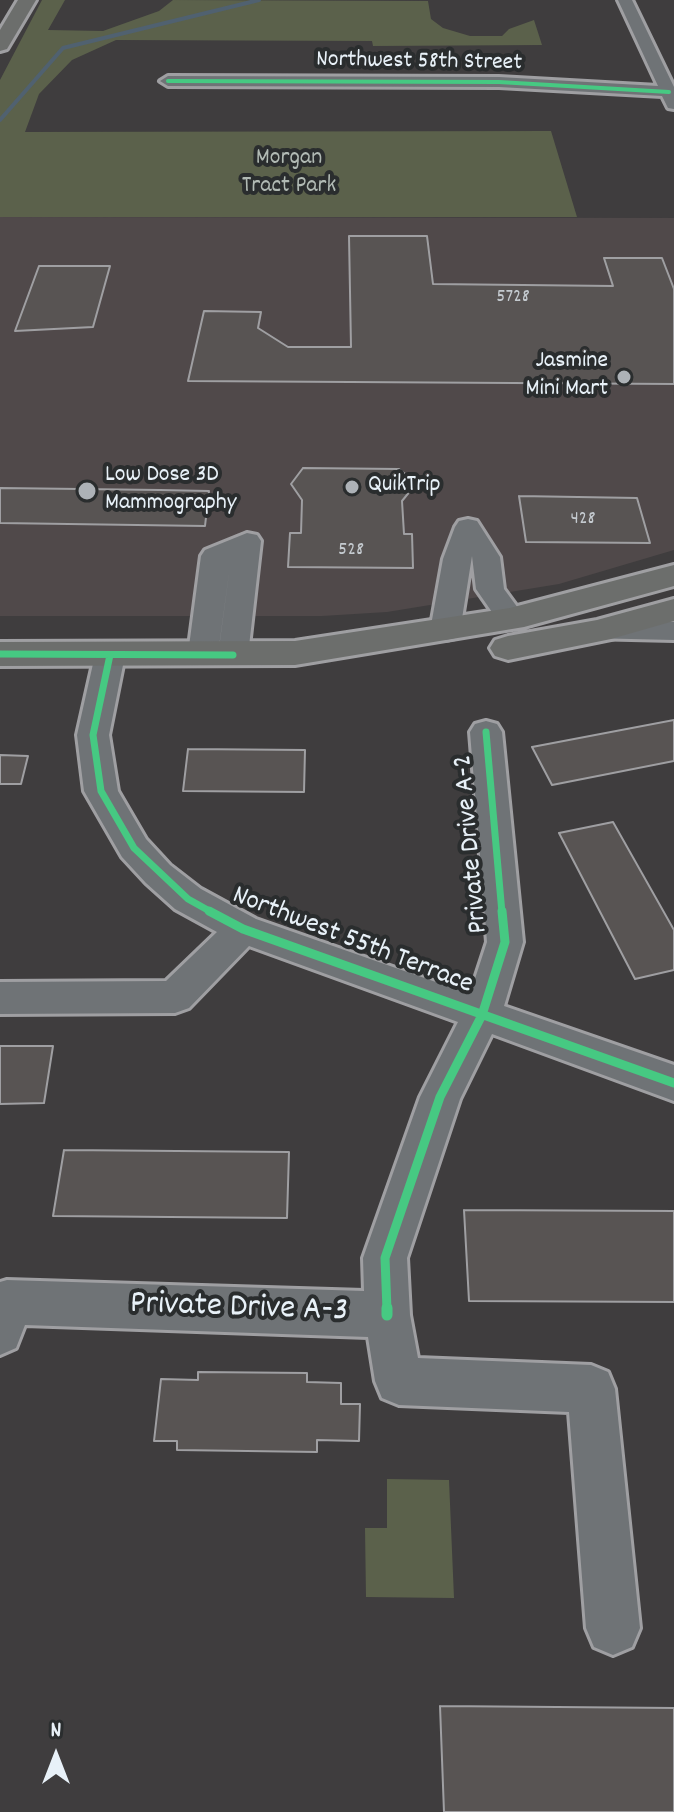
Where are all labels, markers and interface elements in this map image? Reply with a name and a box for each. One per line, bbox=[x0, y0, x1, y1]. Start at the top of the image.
street label: Northwest 58th Street bbox=[316, 47, 522, 79]
park label: Morgan Tract Park bbox=[242, 146, 336, 202]
house number: 5728 bbox=[496, 286, 530, 310]
place label: Jasmine Mini Mart bbox=[525, 349, 608, 405]
marker: Jasmine Mini Mart bbox=[615, 368, 633, 386]
place label: Low Dose 3D Mammography bbox=[105, 463, 236, 519]
place label: QuikTrip bbox=[368, 473, 441, 501]
marker: QuikTrip bbox=[343, 478, 361, 496]
marker: Low Dose 3D Mammography bbox=[76, 480, 98, 502]
house number: 428 bbox=[570, 508, 596, 532]
house number: 528 bbox=[338, 539, 364, 563]
street label: Private Drive A-2 bbox=[448, 753, 498, 935]
street label: Northwest 55th Terrace bbox=[227, 881, 477, 1003]
street label: Private Drive A-3 bbox=[129, 1286, 349, 1334]
north arrow bbox=[16, 1716, 96, 1796]
text: N bbox=[51, 1716, 61, 1747]

